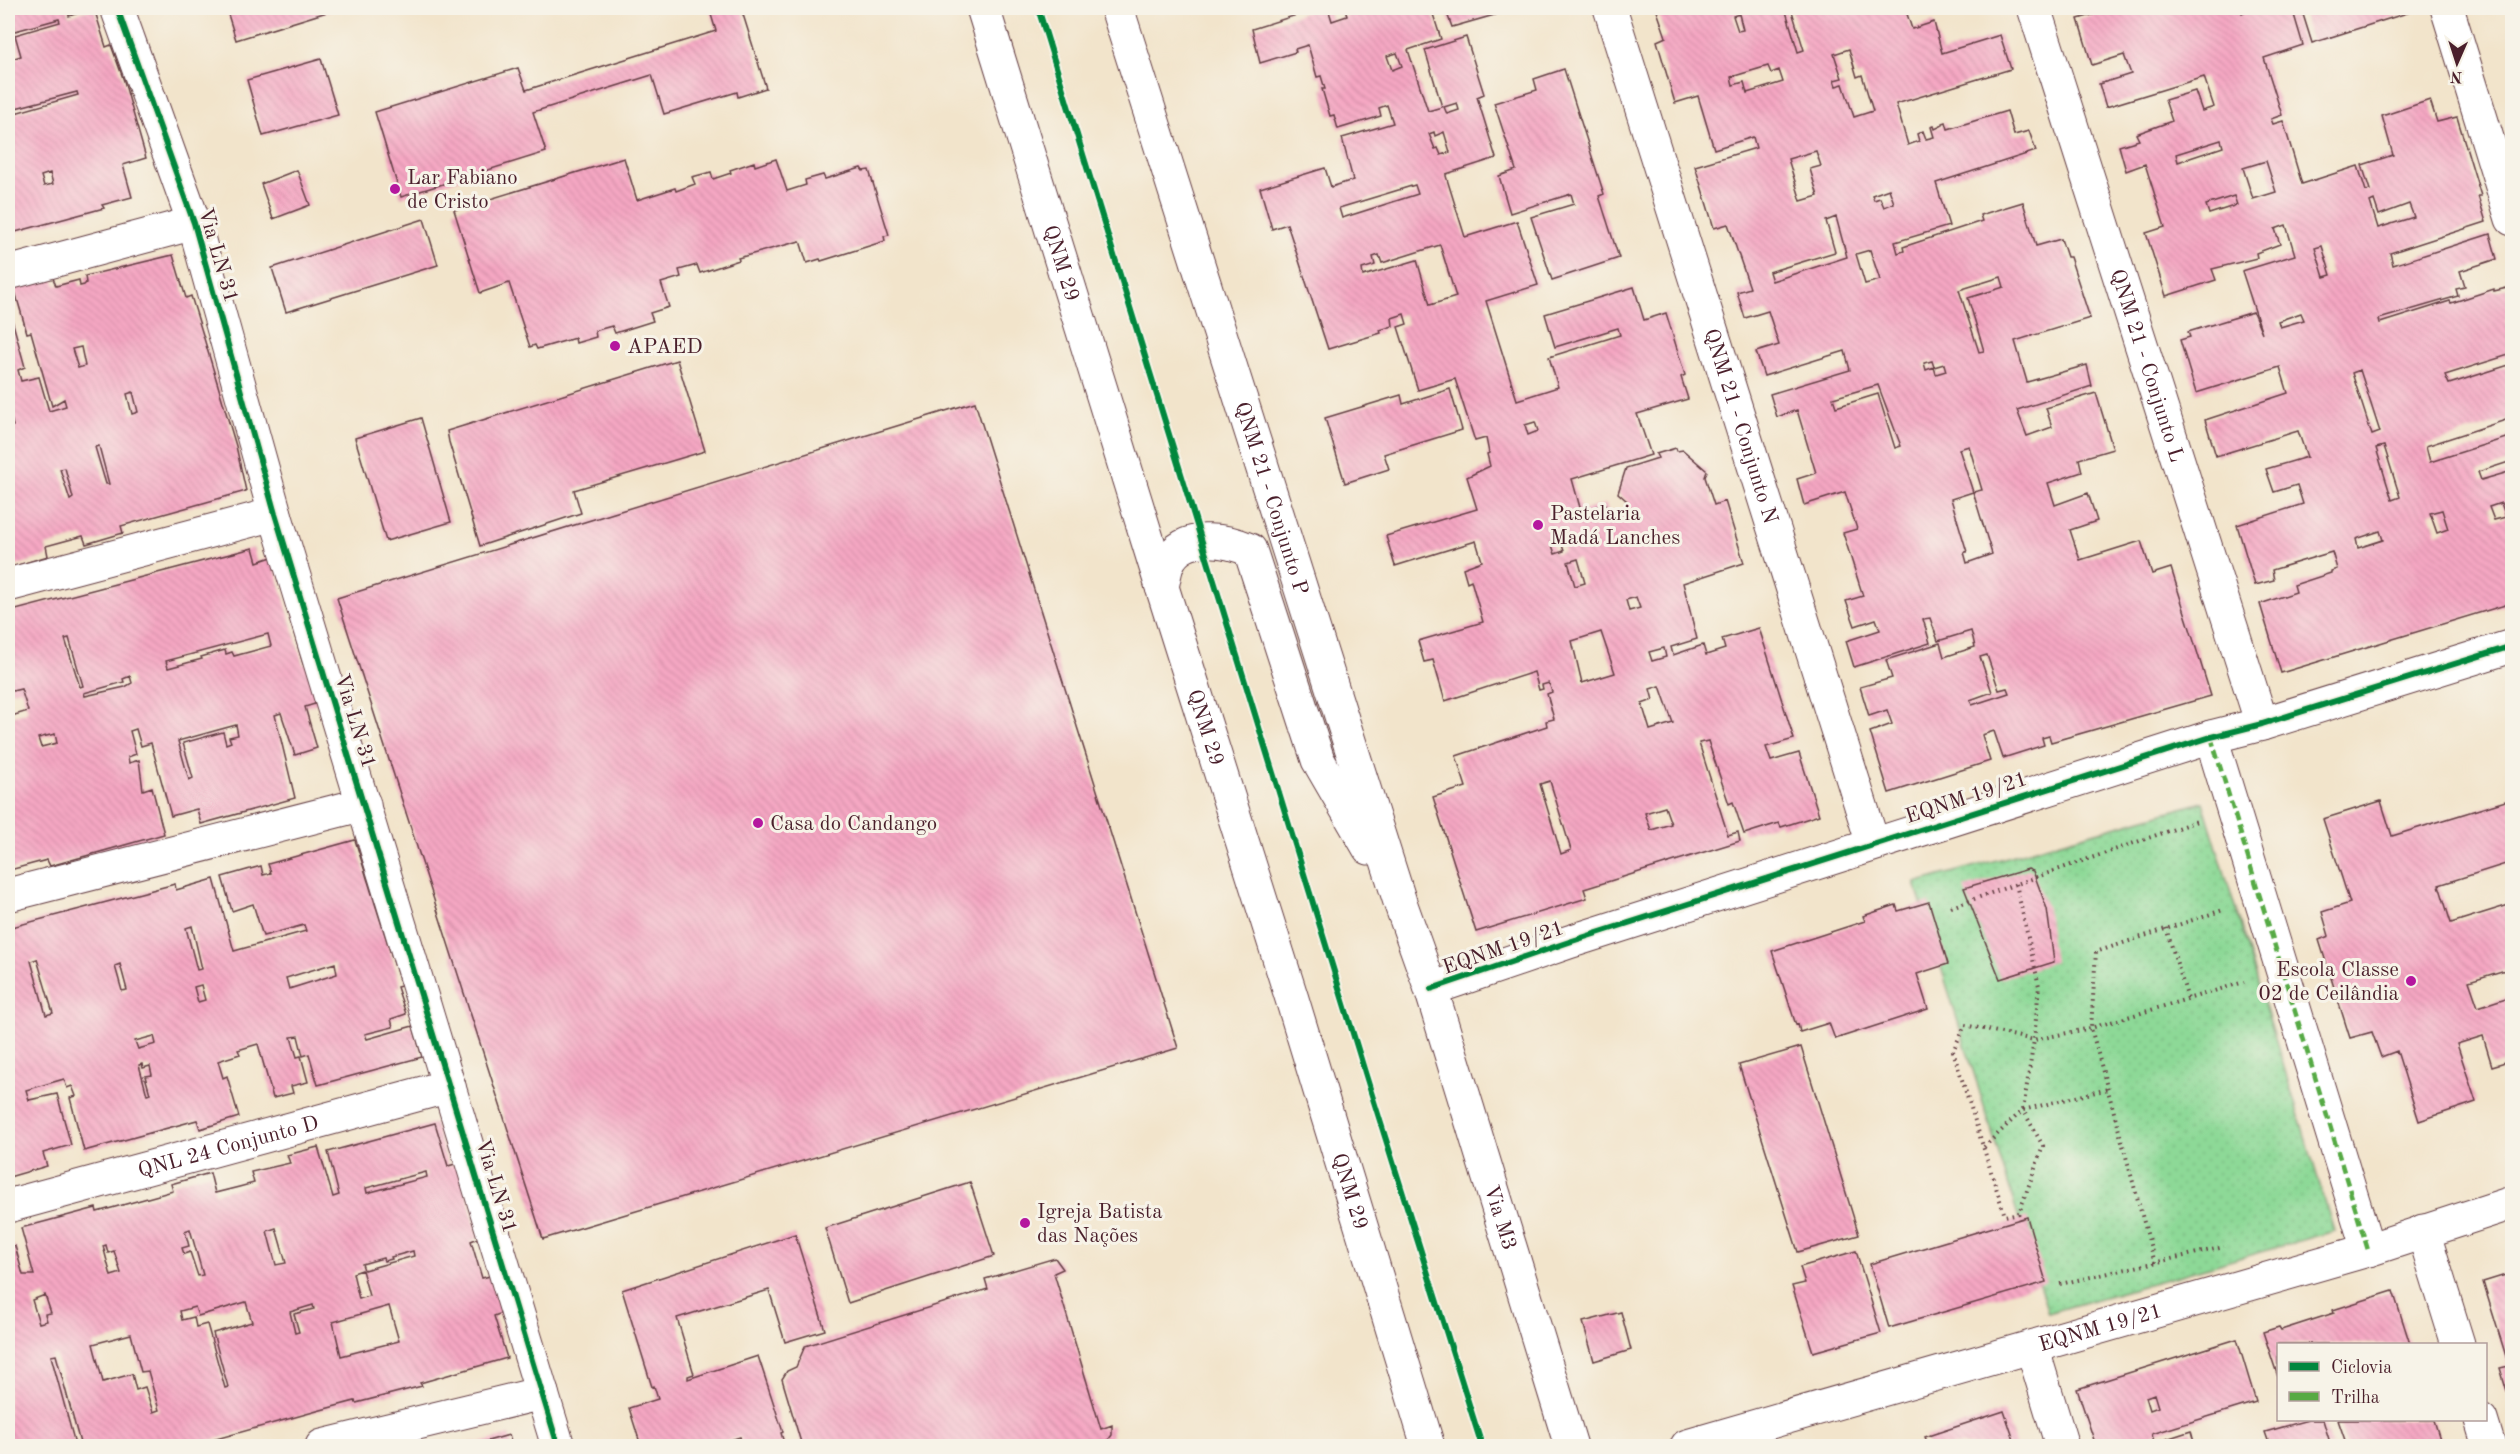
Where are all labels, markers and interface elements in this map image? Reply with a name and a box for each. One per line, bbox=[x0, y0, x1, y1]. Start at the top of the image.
north arrow bbox=[2427, 33, 2487, 93]
text: N bbox=[2449, 68, 2463, 84]
place label: Lar Fabiano de Cristo bbox=[407, 168, 518, 213]
marker: Lar Fabiano de Cristo bbox=[388, 182, 402, 196]
street label: Via LN 31 bbox=[194, 206, 241, 305]
street label: QNM 29 bbox=[1039, 223, 1082, 304]
street label: QNM 21 - Conjunto L bbox=[2106, 267, 2187, 465]
street label: QNM 21 - Conjunto N bbox=[1699, 326, 1781, 526]
place label: APAED bbox=[627, 337, 703, 358]
marker: APAED bbox=[608, 339, 622, 353]
street label: QNM 21 - Conjunto P bbox=[1230, 399, 1311, 598]
place label: Pastelaria Madá Lanches bbox=[1550, 504, 1680, 549]
marker: Pastelaria Madá Lanches bbox=[1531, 518, 1545, 532]
street label: Via LN 31 bbox=[330, 672, 379, 771]
street label: QNM 29 bbox=[1183, 687, 1227, 768]
street label: EQNM 19/21 bbox=[1903, 769, 2030, 828]
place label: Casa do Candango bbox=[770, 814, 937, 835]
marker: Casa do Candango bbox=[751, 816, 765, 830]
street label: EQNM 19/21 bbox=[1440, 918, 1567, 979]
place label: Escola Classe 02 de Ceilândia bbox=[2258, 960, 2399, 1005]
marker: Escola Classe 02 de Ceilândia bbox=[2404, 974, 2418, 988]
street label: QNL 24 Conjunto D bbox=[136, 1113, 321, 1182]
street label: Via LN 31 bbox=[471, 1137, 520, 1236]
street label: QNM 29 bbox=[1328, 1151, 1371, 1232]
street label: Via M3 bbox=[1480, 1183, 1519, 1253]
place label: Igreja Batista das Nações bbox=[1037, 1202, 1163, 1247]
marker: Igreja Batista das Nações bbox=[1018, 1216, 1032, 1230]
street label: EQNM 19/21 bbox=[2037, 1301, 2165, 1356]
legend bbox=[2277, 1343, 2487, 1421]
text: Ciclovia bbox=[2331, 1359, 2392, 1377]
text: Trilha bbox=[2331, 1389, 2380, 1407]

